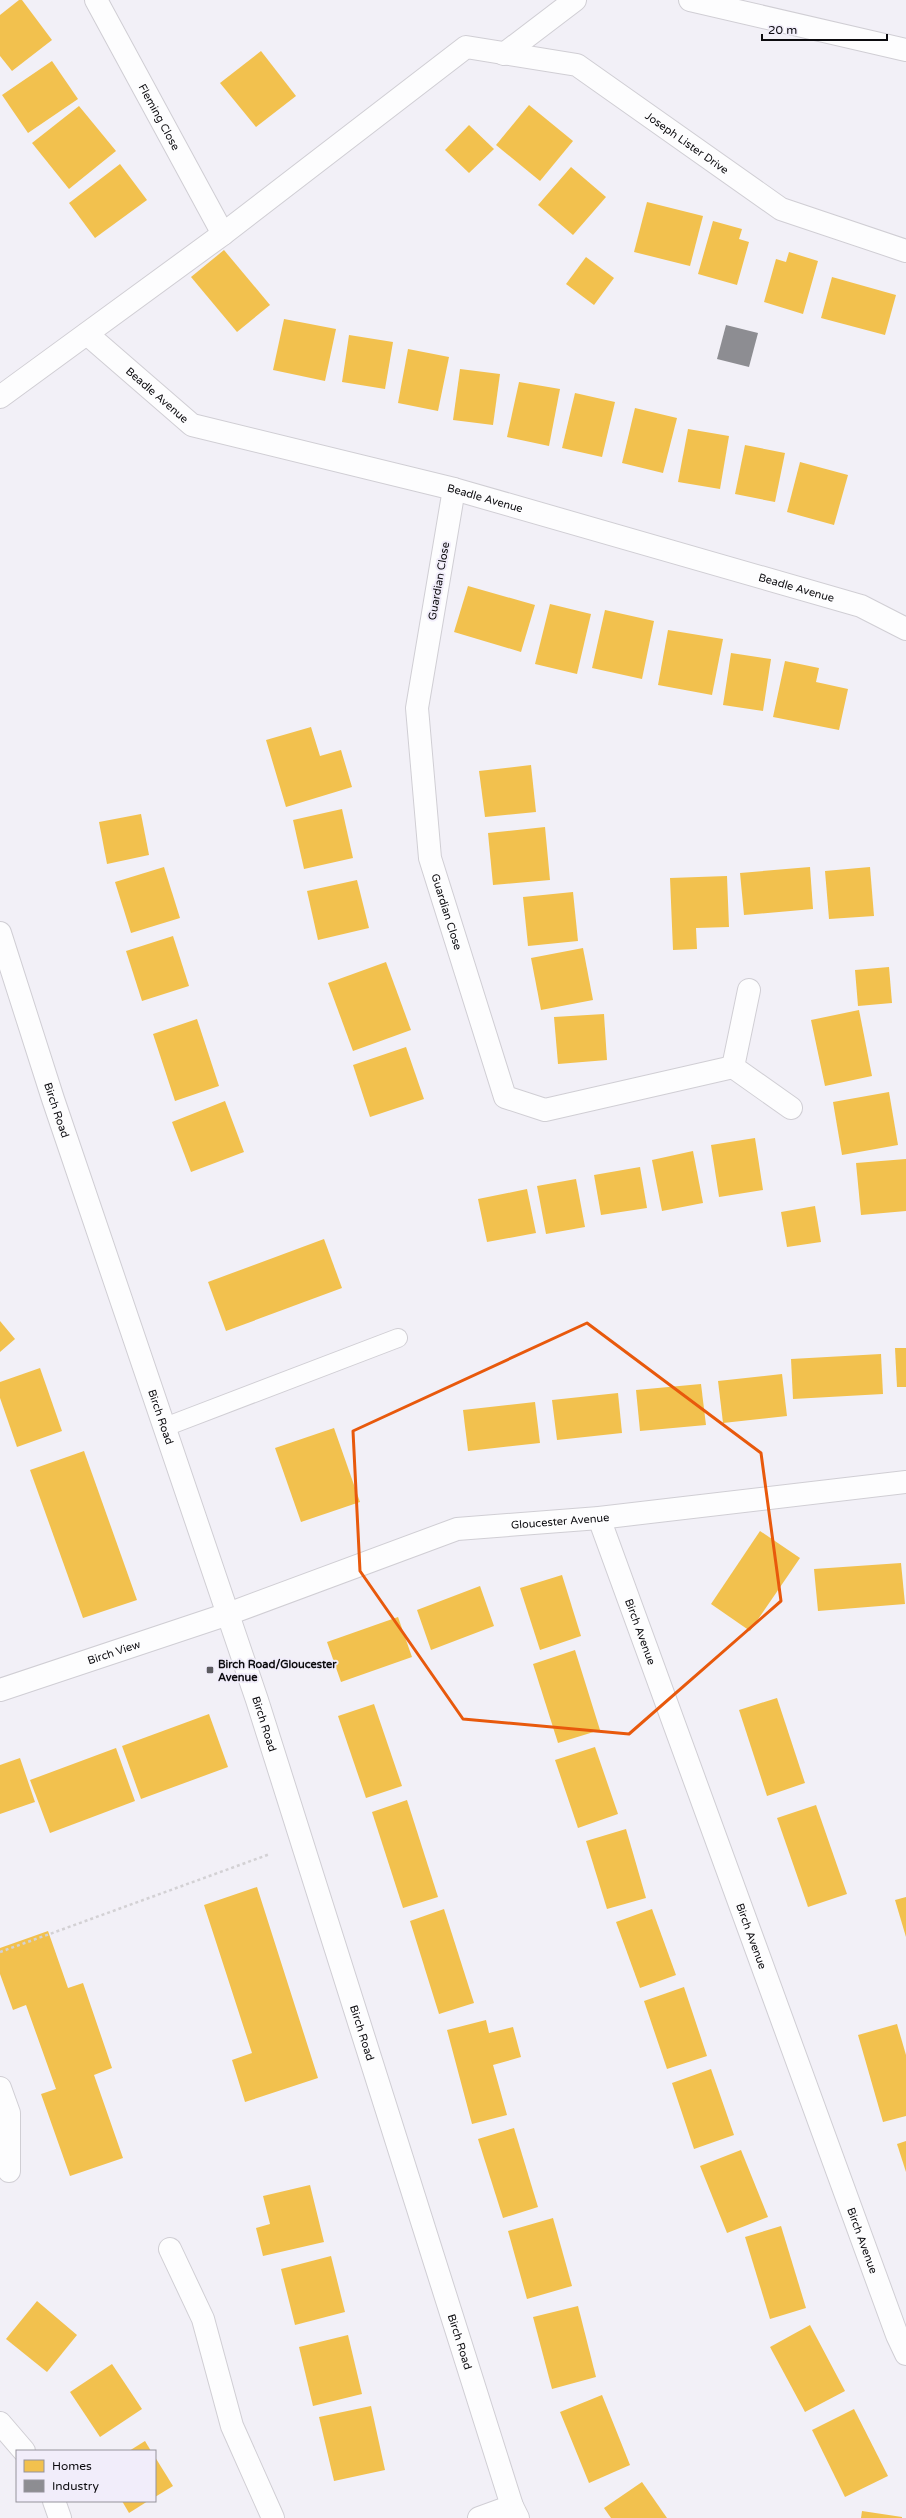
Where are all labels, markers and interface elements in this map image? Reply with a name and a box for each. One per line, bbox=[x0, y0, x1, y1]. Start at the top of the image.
scale bar bbox=[762, 16, 887, 42]
text: 20 m bbox=[768, 23, 797, 37]
street label: Fleming Close bbox=[136, 81, 183, 152]
street label: Joseph Lister Drive bbox=[643, 109, 731, 176]
street label: Beadle Avenue bbox=[123, 364, 191, 425]
street label: Beadle Avenue bbox=[446, 481, 524, 515]
street label: Guardian Close bbox=[426, 541, 452, 621]
street label: Beadle Avenue bbox=[757, 570, 836, 605]
street label: Guardian Close bbox=[429, 872, 465, 952]
street label: Birch Road bbox=[42, 1081, 72, 1139]
street label: Birch Road bbox=[146, 1388, 176, 1446]
street label: Gloucester Avenue bbox=[510, 1510, 610, 1531]
street label: Birch Avenue bbox=[622, 1597, 658, 1666]
street label: Birch View bbox=[86, 1637, 142, 1667]
place label: Birch Road/Gloucester Avenue bbox=[218, 1658, 337, 1684]
marker: Birch Road/Gloucester Avenue bbox=[205, 1665, 215, 1675]
street label: Birch Road bbox=[250, 1695, 279, 1753]
street label: Birch Avenue bbox=[734, 1901, 769, 1971]
street label: Birch Road bbox=[347, 2003, 377, 2062]
street label: Birch Avenue bbox=[845, 2206, 880, 2275]
street label: Birch Road bbox=[445, 2312, 475, 2371]
legend bbox=[16, 2450, 156, 2502]
text: Homes bbox=[52, 2459, 92, 2473]
text: Industry bbox=[52, 2479, 99, 2493]

